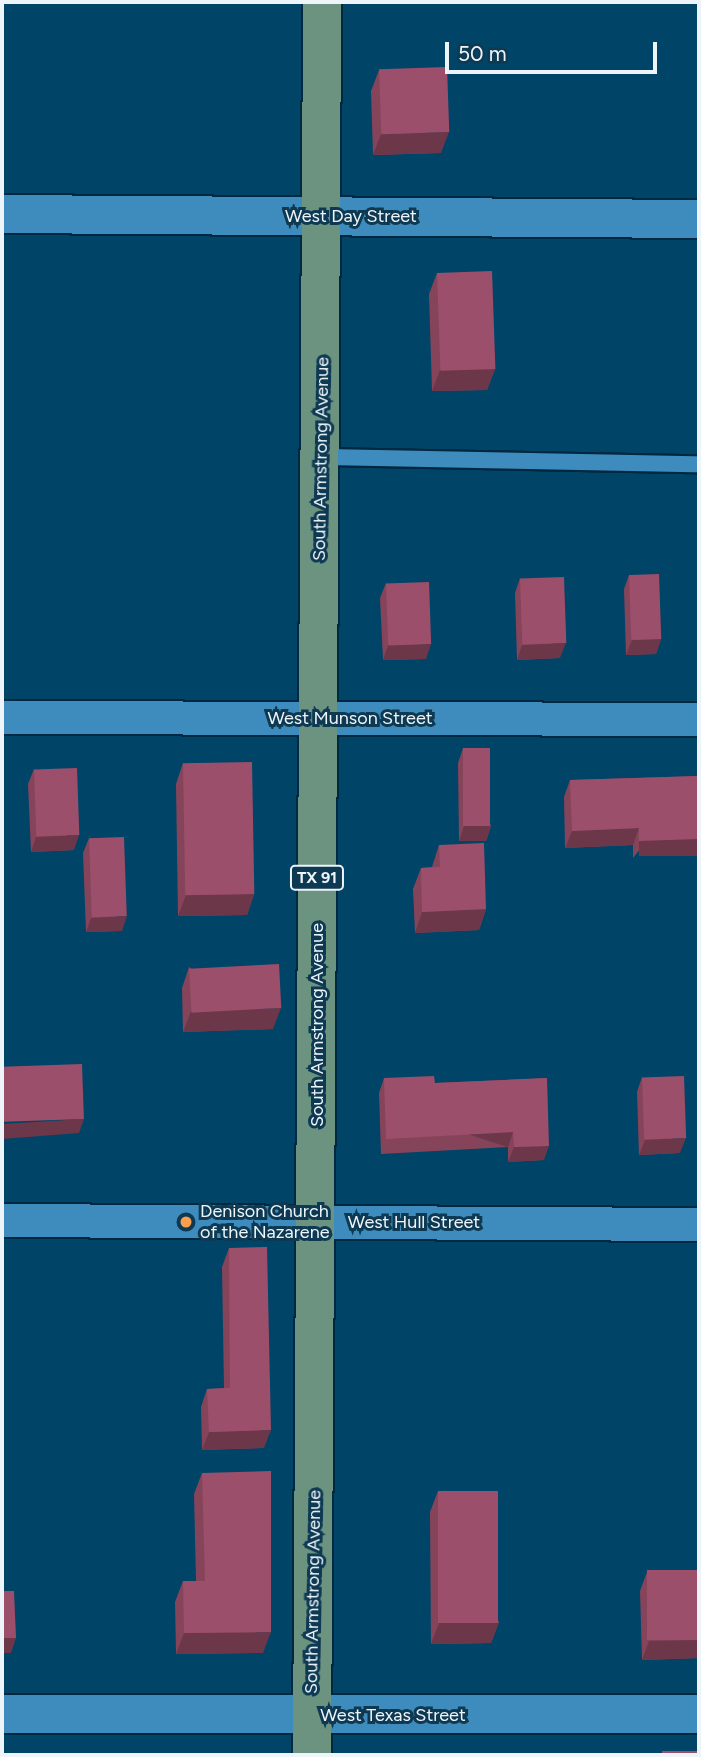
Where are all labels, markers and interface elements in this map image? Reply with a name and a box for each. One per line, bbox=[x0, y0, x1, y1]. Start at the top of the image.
scale bar bbox=[449, 28, 661, 72]
text: 50 m bbox=[458, 41, 507, 66]
street label: West Day Street bbox=[285, 205, 417, 227]
street label: South Armstrong Avenue bbox=[308, 357, 334, 561]
street label: West Munson Street bbox=[267, 707, 433, 729]
road number: TX 91 bbox=[289, 866, 345, 890]
street label: South Armstrong Avenue bbox=[306, 923, 328, 1127]
place label: Denison Church of the Nazarene bbox=[200, 1201, 330, 1244]
street label: West Hull Street bbox=[348, 1211, 480, 1233]
marker: Denison Church of the Nazarene bbox=[178, 1214, 194, 1230]
street label: South Armstrong Avenue bbox=[300, 1490, 326, 1694]
street label: West Texas Street bbox=[320, 1704, 466, 1726]

